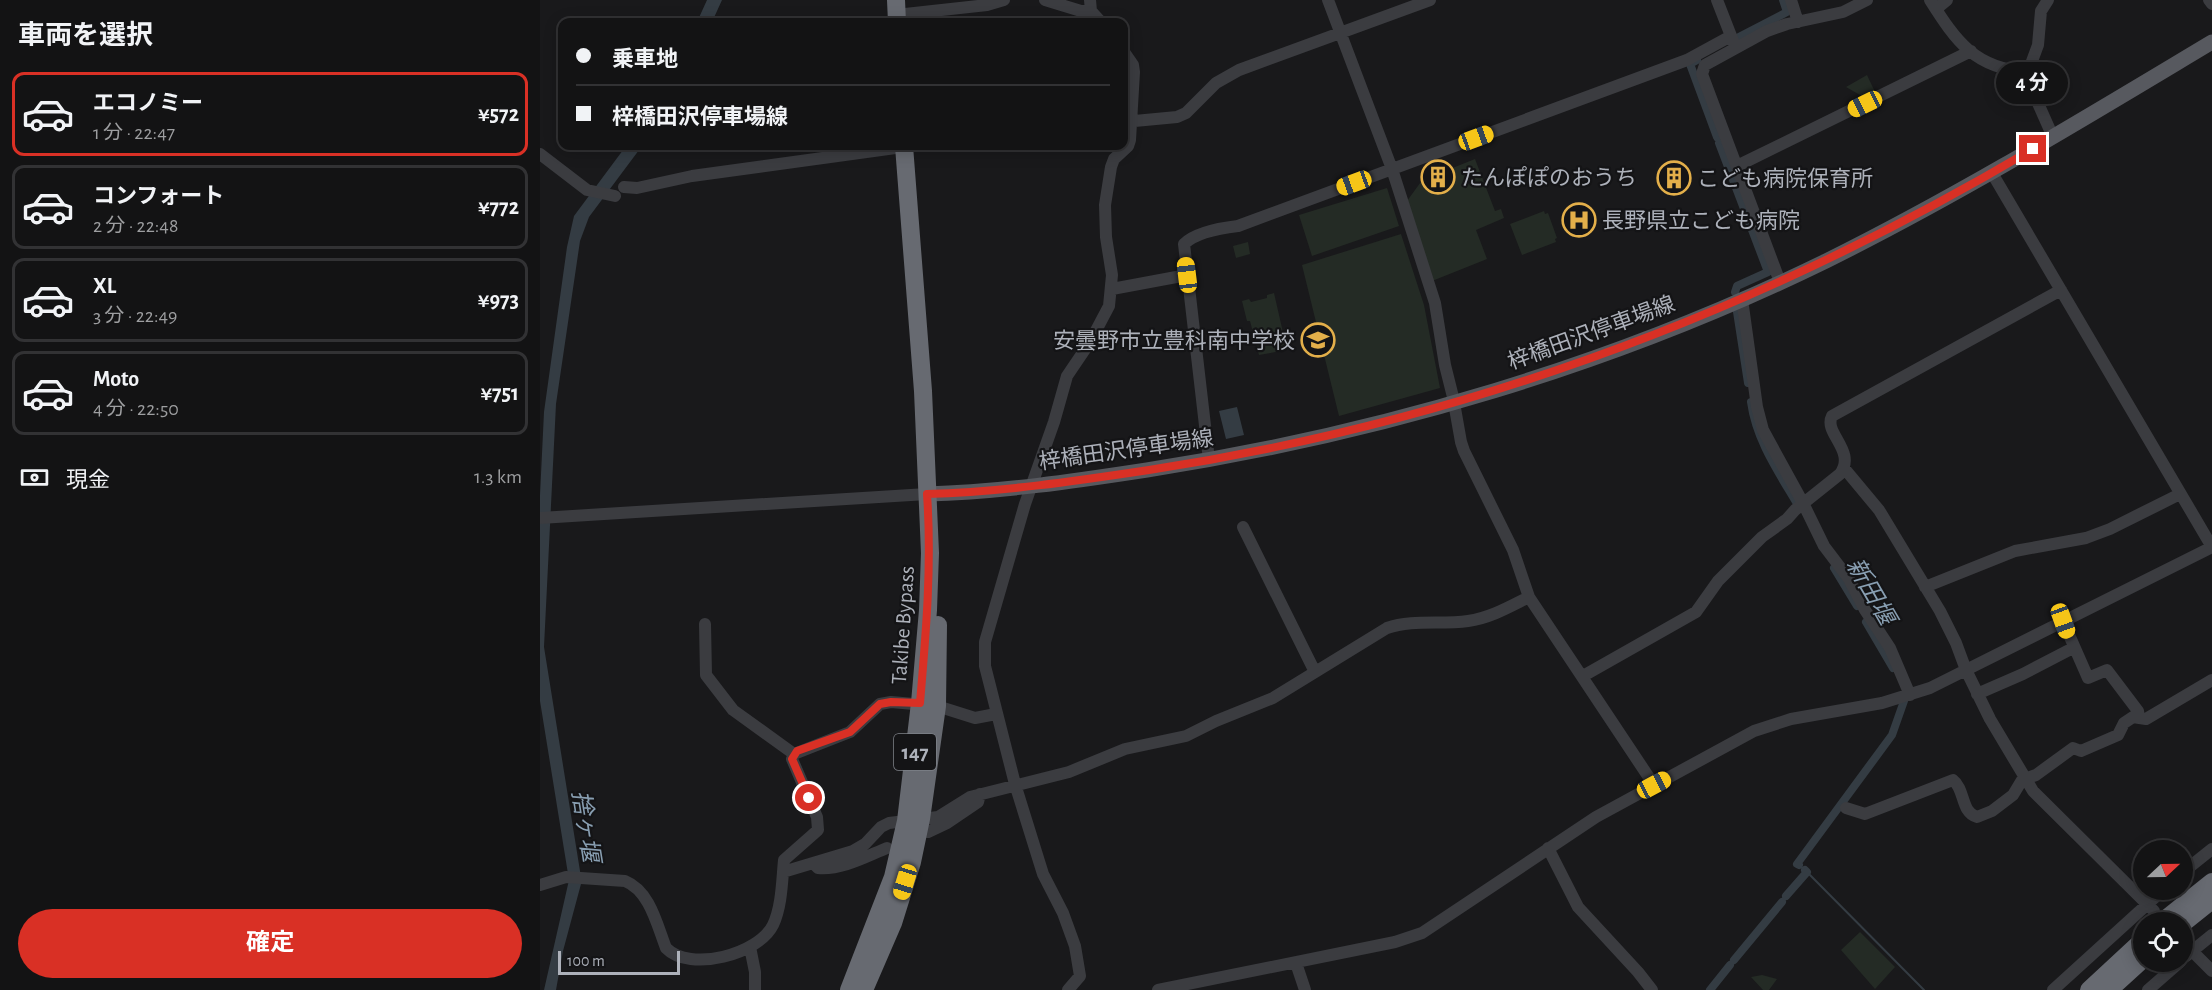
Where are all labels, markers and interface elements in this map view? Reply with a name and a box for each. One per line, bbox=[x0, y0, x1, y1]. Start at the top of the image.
text: 車両を選択 bbox=[18, 22, 153, 49]
text: 乗車地 bbox=[612, 48, 678, 70]
callout: 4 分 bbox=[1997, 62, 2069, 104]
text: 4 分 bbox=[2015, 73, 2049, 93]
icon: car bbox=[21, 87, 75, 141]
car bbox=[1845, 88, 1885, 120]
text: エコノミー bbox=[93, 92, 203, 114]
text: ¥572 bbox=[478, 103, 519, 125]
text: 梓橋田沢停車場線 bbox=[612, 106, 788, 128]
text: 1 分 · 22:47 bbox=[93, 123, 175, 143]
car bbox=[1456, 123, 1496, 153]
route end bbox=[2019, 135, 2046, 162]
building icon: たんぽぽのおうち bbox=[1420, 159, 1456, 195]
building icon: こども病院保育所 bbox=[1656, 160, 1692, 196]
place label: たんぽぽのおうち bbox=[1461, 166, 1637, 189]
place label: こども病院保育所 bbox=[1697, 167, 1873, 190]
car bbox=[1334, 168, 1374, 198]
icon: car bbox=[21, 180, 75, 234]
text: コンフォート bbox=[93, 185, 224, 207]
text: ¥772 bbox=[478, 196, 519, 218]
hospital icon: 長野県立こども病院 bbox=[1561, 202, 1597, 238]
place label: 長野県立こども病院 bbox=[1602, 209, 1800, 232]
text: 2 分 · 22:48 bbox=[93, 216, 178, 236]
car bbox=[1176, 256, 1198, 294]
icon: car bbox=[21, 273, 75, 327]
text: XL bbox=[93, 275, 116, 297]
text: ¥973 bbox=[478, 289, 519, 311]
street label: 梓橋田沢停車場線 bbox=[1505, 292, 1678, 373]
text: 3 分 · 22:49 bbox=[93, 306, 178, 326]
school or university icon: 安曇野市立豊科南中学校 bbox=[1300, 322, 1336, 358]
place label: 安曇野市立豊科南中学校 bbox=[1053, 329, 1295, 352]
icon: car bbox=[21, 366, 75, 420]
text: Moto bbox=[93, 368, 139, 390]
text: ¥751 bbox=[480, 382, 519, 404]
text: 4 分 · 22:50 bbox=[93, 399, 179, 419]
street label: 梓橋田沢停車場線 bbox=[1037, 426, 1215, 473]
icon: cash bbox=[18, 461, 51, 494]
text: 1.3 km bbox=[474, 467, 522, 487]
text: 現金 bbox=[66, 469, 110, 491]
water label: 新田堰 bbox=[1842, 553, 1902, 632]
street label: Takibe Bypass bbox=[888, 565, 918, 685]
car bbox=[2048, 601, 2078, 641]
road number: 147 bbox=[894, 734, 936, 770]
car bbox=[1634, 769, 1674, 801]
route start bbox=[795, 784, 822, 811]
water label: 捨ヶ堰 bbox=[568, 788, 605, 868]
north arrow bbox=[2133, 840, 2193, 900]
map controls bbox=[2133, 840, 2193, 972]
car bbox=[891, 862, 919, 902]
button: 確定 bbox=[18, 909, 522, 978]
button: locate bbox=[2133, 912, 2193, 972]
scale bar bbox=[558, 948, 680, 976]
text: 100 m bbox=[567, 953, 605, 969]

